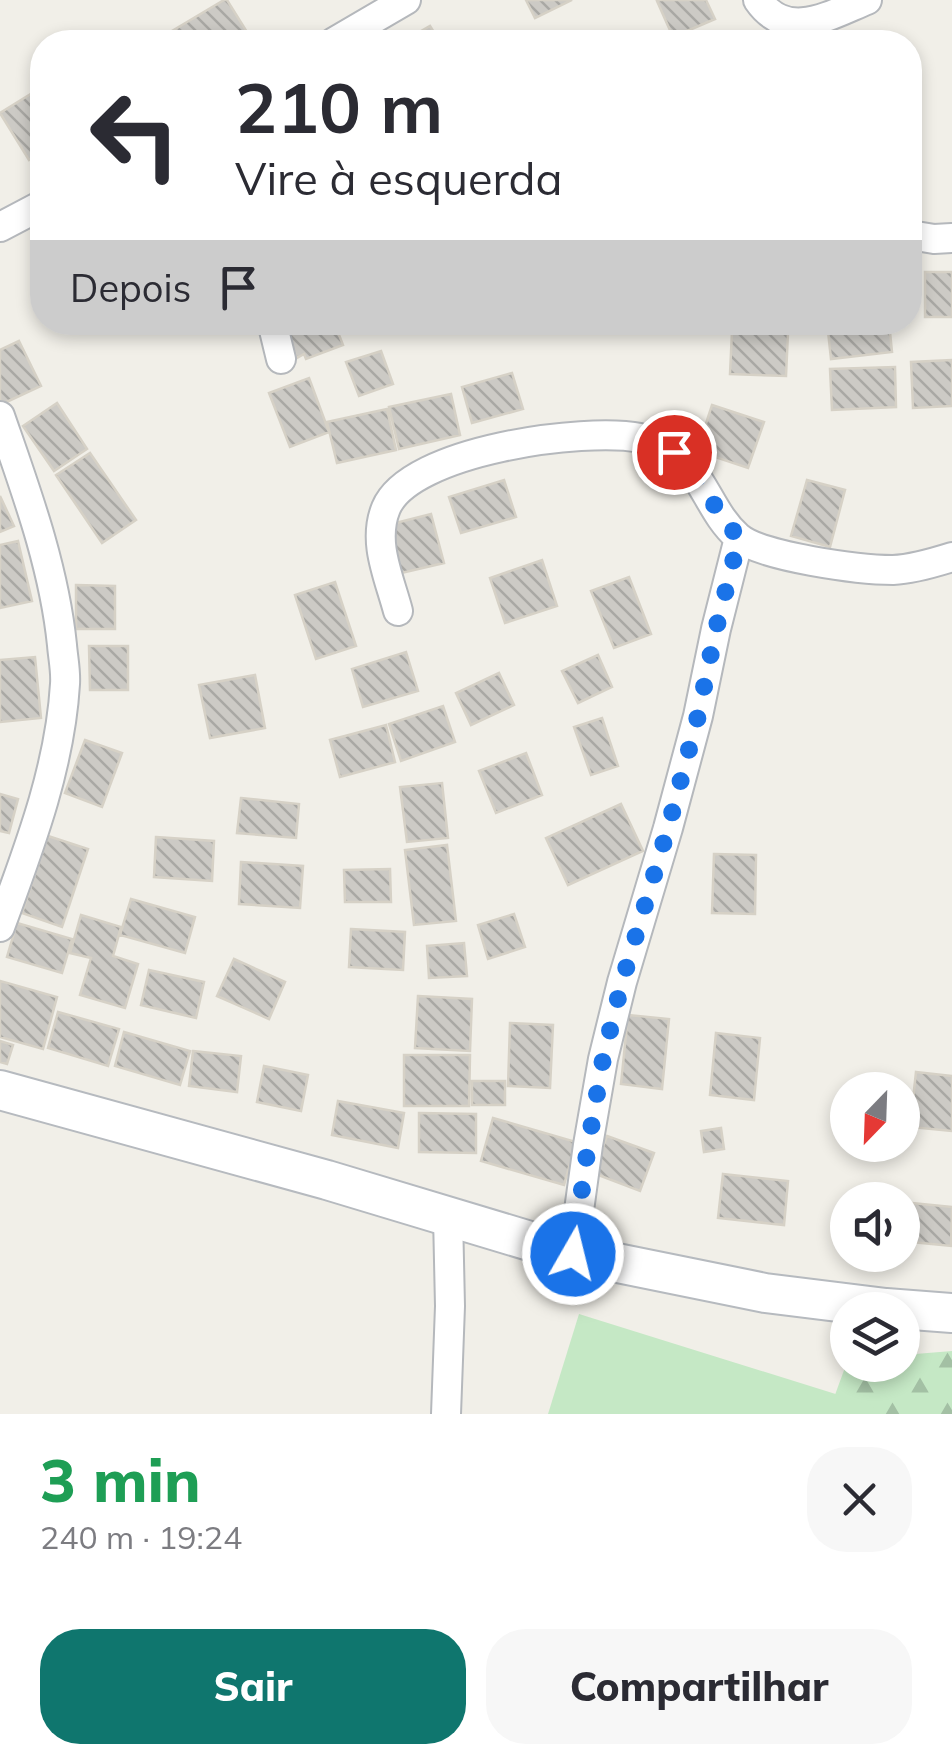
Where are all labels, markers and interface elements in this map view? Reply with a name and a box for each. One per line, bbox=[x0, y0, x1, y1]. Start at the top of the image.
text: 210 m bbox=[235, 63, 443, 151]
icon: left bbox=[70, 70, 200, 200]
text: Vire à esquerda bbox=[235, 150, 562, 206]
icon: arrive bbox=[211, 260, 266, 315]
text: Depois bbox=[70, 264, 191, 312]
pin bbox=[632, 410, 717, 495]
icon: arrive bbox=[647, 425, 702, 480]
north arrow bbox=[830, 1072, 920, 1162]
map controls bbox=[830, 1072, 920, 1382]
button: sound bbox=[830, 1182, 920, 1272]
position arrow bbox=[521, 1202, 625, 1306]
button: layers bbox=[830, 1292, 920, 1382]
text: 3 min bbox=[40, 1442, 201, 1517]
button: close bbox=[807, 1447, 912, 1552]
text: 240 m · 19:24 bbox=[40, 1517, 242, 1557]
button: Sair bbox=[40, 1629, 466, 1744]
button: Compartilhar bbox=[486, 1629, 912, 1744]

